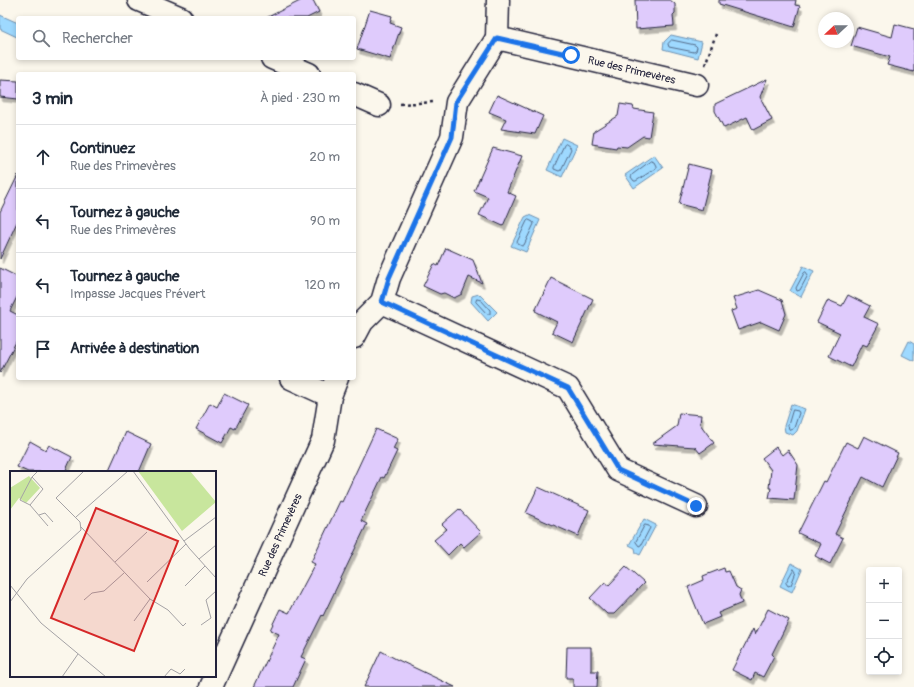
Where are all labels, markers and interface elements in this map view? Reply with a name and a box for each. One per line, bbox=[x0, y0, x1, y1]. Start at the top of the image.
north arrow bbox=[818, 12, 854, 48]
search box bbox=[16, 16, 356, 60]
icon: search bbox=[30, 27, 52, 49]
text: Rechercher bbox=[62, 29, 133, 48]
route start bbox=[562, 46, 580, 64]
street label: Rue des Primevères bbox=[587, 53, 677, 86]
text: 3 min bbox=[32, 88, 73, 109]
text: À pied · 230 m bbox=[260, 90, 340, 106]
text: Continuez bbox=[70, 139, 135, 158]
icon: ahead bbox=[32, 146, 54, 168]
text: 20 m bbox=[309, 149, 340, 165]
text: Rue des Primevères bbox=[70, 158, 176, 174]
text: Tournez à gauche bbox=[70, 203, 180, 222]
icon: left bbox=[32, 210, 54, 232]
text: 90 m bbox=[310, 213, 340, 229]
text: Rue des Primevères bbox=[70, 222, 176, 238]
text: Tournez à gauche bbox=[70, 267, 180, 286]
icon: left bbox=[32, 274, 54, 296]
text: 120 m bbox=[304, 277, 340, 293]
text: Impasse Jacques Prévert bbox=[70, 286, 205, 302]
icon: arrive bbox=[32, 338, 54, 360]
text: Arrivée à destination bbox=[70, 339, 199, 358]
inset map bbox=[10, 471, 216, 677]
street label: Rue des Primevères bbox=[256, 491, 304, 578]
route end bbox=[687, 497, 705, 515]
map controls bbox=[866, 567, 902, 675]
button: + bbox=[866, 567, 902, 603]
button: − bbox=[866, 603, 902, 639]
button: locate bbox=[866, 639, 902, 675]

